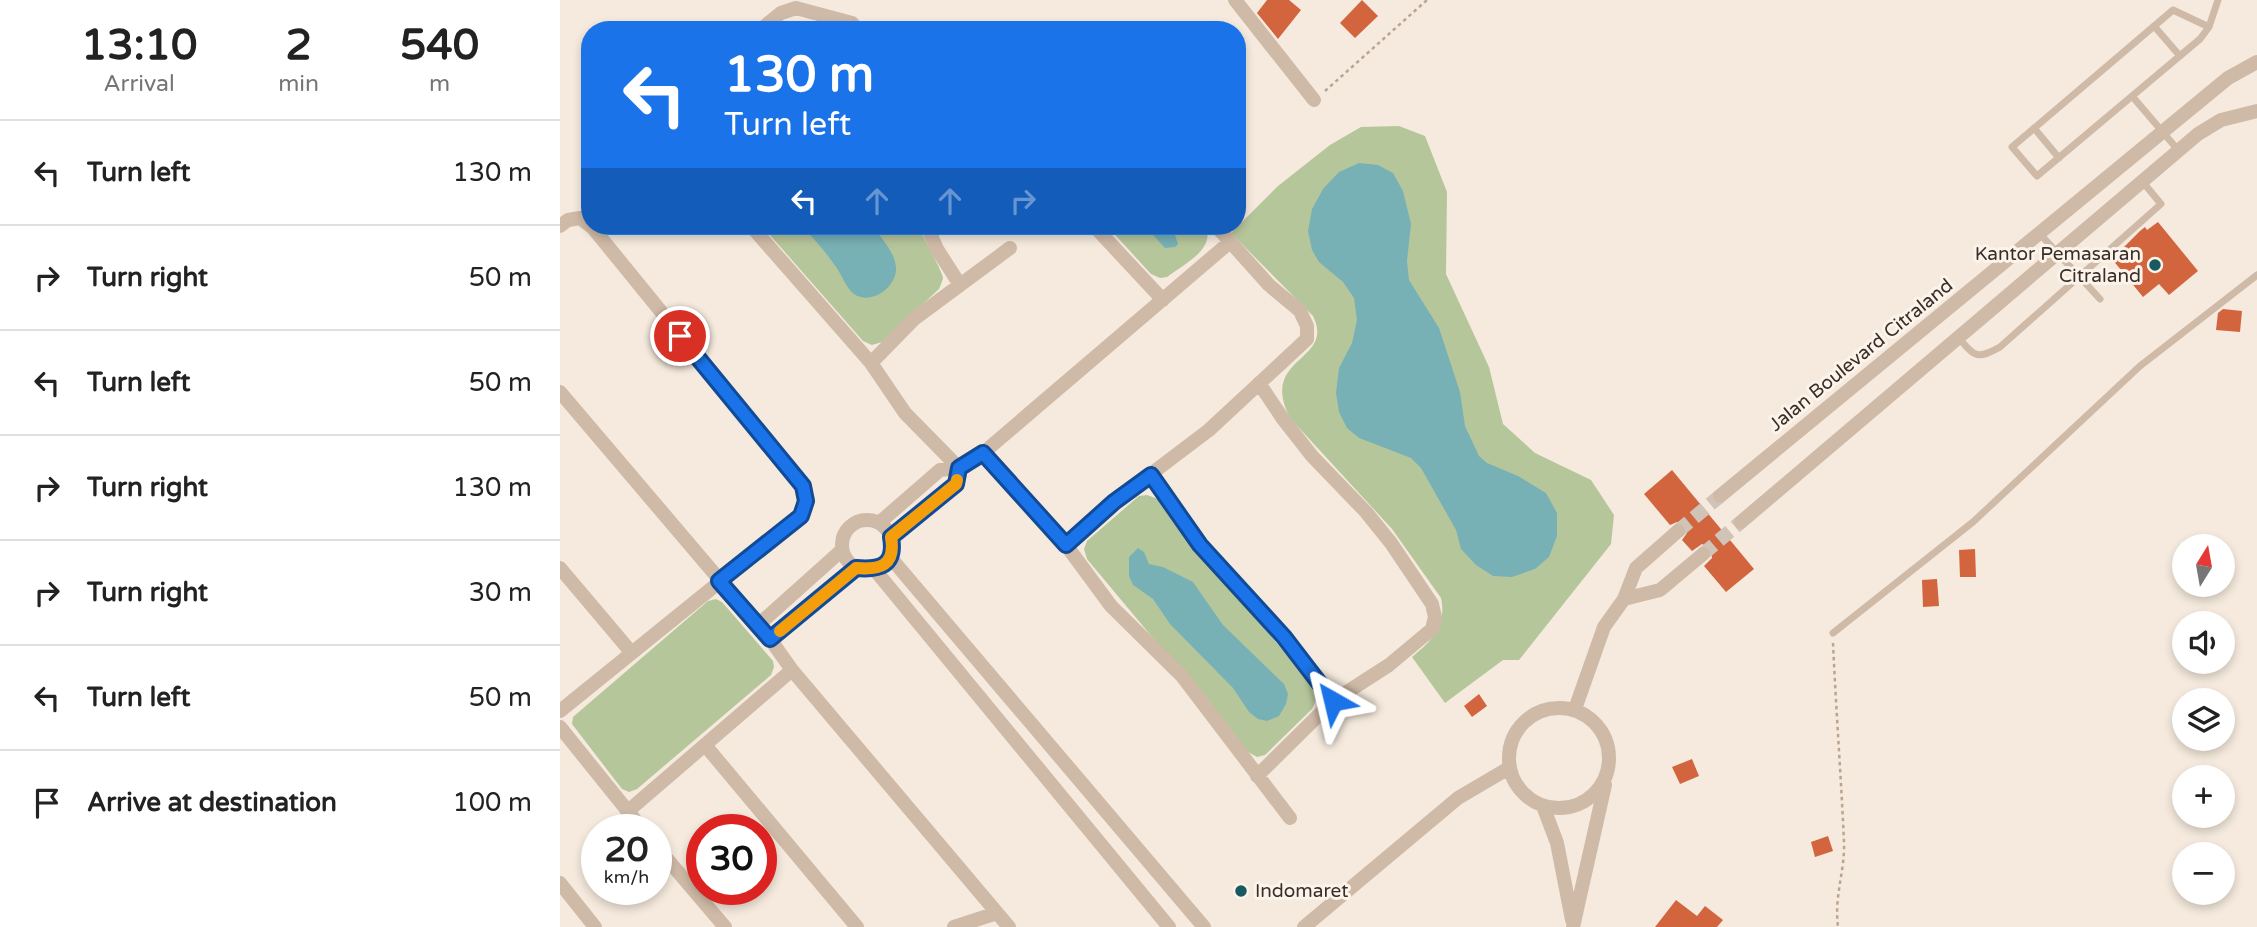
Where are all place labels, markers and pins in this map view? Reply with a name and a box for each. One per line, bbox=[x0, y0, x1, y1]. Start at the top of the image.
place label: Kantor Pemasaran Citraland bbox=[1975, 243, 2141, 287]
marker: Kantor Pemasaran Citraland bbox=[2147, 257, 2163, 273]
pin bbox=[650, 306, 710, 366]
place label: Indomaret bbox=[1255, 880, 1348, 902]
marker: Indomaret bbox=[1233, 883, 1249, 899]

